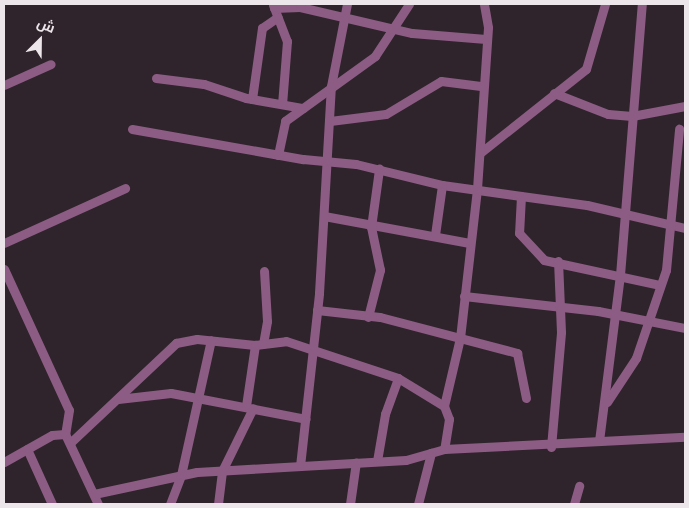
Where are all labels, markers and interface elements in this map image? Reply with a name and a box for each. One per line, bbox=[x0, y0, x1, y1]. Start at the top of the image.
text: ش bbox=[34, 13, 58, 39]
north arrow bbox=[15, 15, 65, 65]

